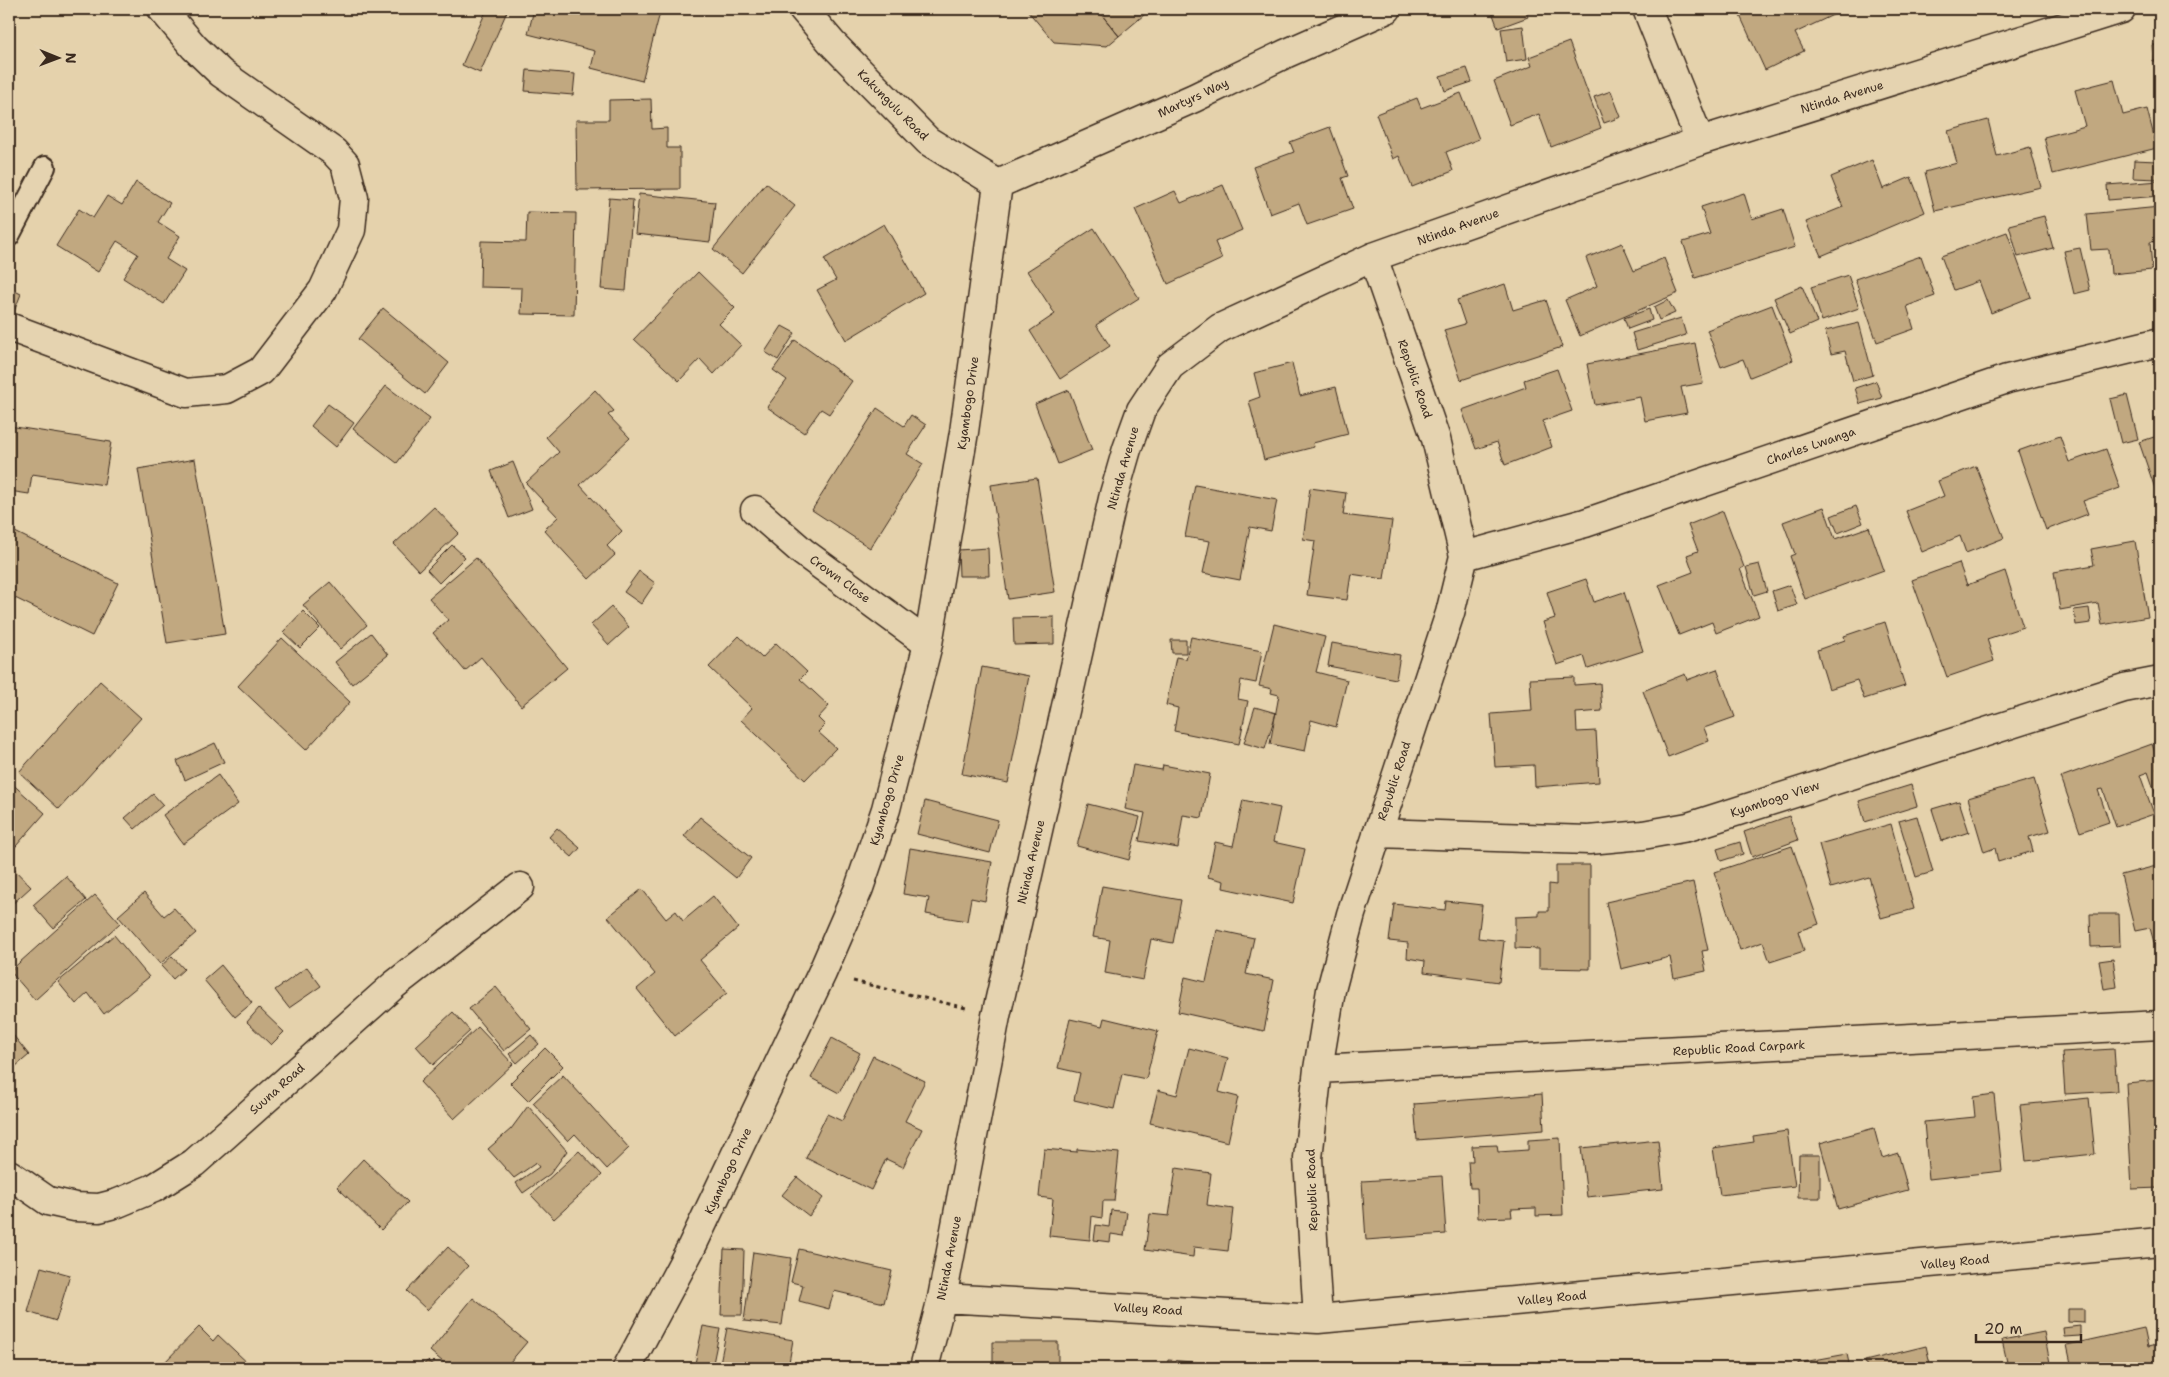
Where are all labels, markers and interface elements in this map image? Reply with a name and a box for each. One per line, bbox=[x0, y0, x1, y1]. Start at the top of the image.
north arrow bbox=[32, 32, 82, 82]
text: N bbox=[62, 53, 80, 64]
street label: Kakungulu Road bbox=[854, 66, 932, 144]
street label: Martyrs Way bbox=[1155, 75, 1231, 121]
street label: Ntinda Avenue bbox=[1798, 77, 1886, 117]
street label: Ntinda Avenue bbox=[1415, 205, 1501, 249]
street label: Republic Road bbox=[1394, 337, 1436, 421]
street label: Kyambogo Drive bbox=[954, 355, 983, 451]
street label: Charles Lwanga bbox=[1764, 423, 1858, 469]
street label: Ntinda Avenue bbox=[1103, 424, 1143, 512]
street label: Crown Close bbox=[806, 552, 874, 607]
street label: Republic Road bbox=[1374, 739, 1414, 823]
street label: Kyambogo Drive bbox=[866, 752, 908, 847]
street label: Kyambogo View bbox=[1728, 777, 1822, 821]
street label: Ntinda Avenue bbox=[1014, 818, 1049, 906]
street label: Republic Road Carpark bbox=[1672, 1037, 1806, 1059]
street label: Suuna Road bbox=[246, 1060, 308, 1118]
street label: Kyambogo Drive bbox=[701, 1125, 755, 1217]
street label: Republic Road bbox=[1303, 1148, 1321, 1231]
street label: Ntinda Avenue bbox=[933, 1214, 965, 1302]
street label: Valley Road bbox=[1920, 1251, 1991, 1273]
street label: Valley Road bbox=[1517, 1287, 1588, 1309]
street label: Valley Road bbox=[1113, 1299, 1183, 1319]
scale bar bbox=[1976, 1312, 2082, 1344]
text: 20 m bbox=[1984, 1319, 2023, 1339]

